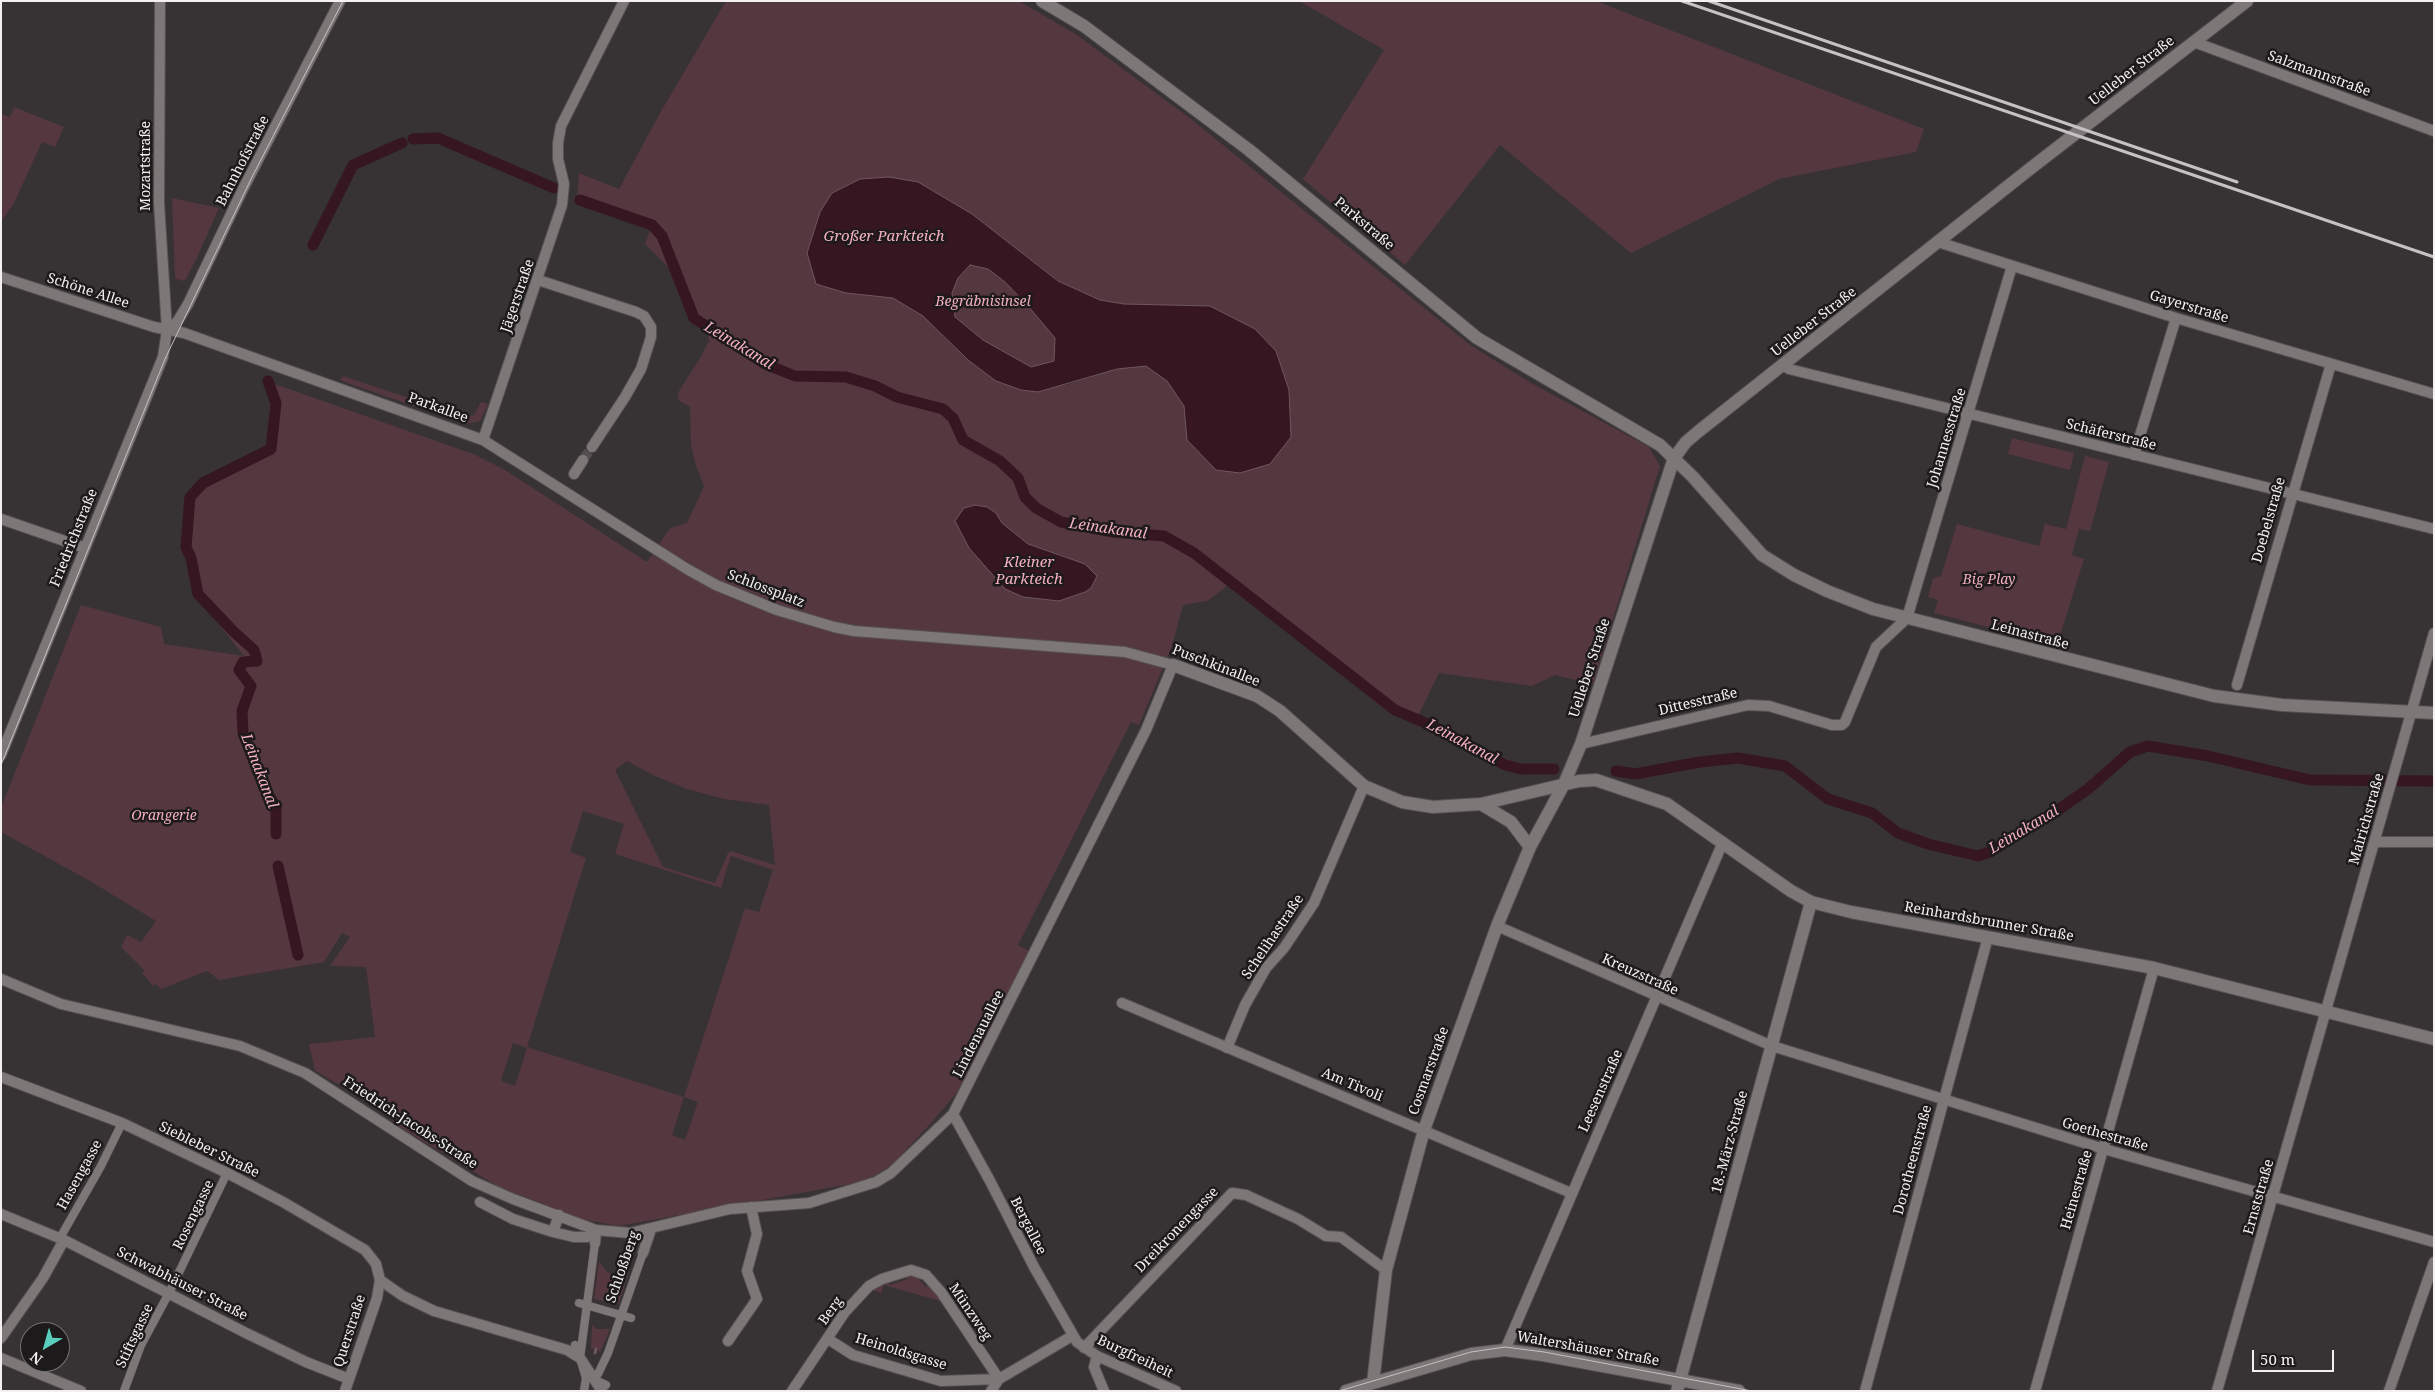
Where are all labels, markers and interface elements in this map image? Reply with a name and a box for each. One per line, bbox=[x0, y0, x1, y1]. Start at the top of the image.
street label: Uelleber Straße bbox=[2086, 33, 2178, 109]
street label: Salzmannstraße bbox=[2265, 48, 2373, 100]
street label: Bahnhofstraße bbox=[213, 113, 273, 209]
street label: Mozartstraße bbox=[138, 121, 154, 211]
street label: Parkstraße bbox=[1331, 194, 1397, 254]
water label: Großer Parkteich bbox=[823, 228, 945, 246]
street label: Jägerstraße bbox=[498, 257, 538, 335]
street label: Schöne Allee bbox=[45, 270, 131, 312]
street label: Uelleber Straße bbox=[1768, 284, 1860, 360]
street label: Gayerstraße bbox=[2148, 287, 2230, 327]
park label: Begräbnisinsel bbox=[935, 294, 1031, 310]
water label: Leinakanal bbox=[701, 318, 777, 374]
street label: Johannesstraße bbox=[1924, 386, 1970, 490]
street label: Parkallee bbox=[406, 389, 470, 427]
street label: Schäferstraße bbox=[2064, 416, 2158, 454]
street label: Doebelstraße bbox=[2249, 475, 2289, 565]
street label: Friedrichstraße bbox=[47, 487, 101, 589]
water label: Leinakanal bbox=[1068, 515, 1148, 543]
water label: Kleiner Parkteich bbox=[995, 554, 1063, 589]
street label: Schlossplatz bbox=[725, 567, 807, 611]
park label: Big Play bbox=[1963, 572, 2015, 588]
street label: Uelleber Straße bbox=[1566, 616, 1614, 720]
street label: Leinastraße bbox=[1989, 617, 2071, 653]
street label: Puschkinallee bbox=[1170, 642, 1262, 690]
street label: Dittesstraße bbox=[1657, 685, 1739, 719]
water label: Leinakanal bbox=[1423, 716, 1501, 768]
water label: Leinakanal bbox=[237, 731, 281, 811]
street label: Mairichstraße bbox=[2346, 771, 2388, 867]
water label: Leinakanal bbox=[1986, 802, 2062, 858]
park label: Orangerie bbox=[131, 808, 197, 824]
street label: Schelihastraße bbox=[1239, 891, 1307, 983]
street label: Reinhardsbrunner Straße bbox=[1903, 899, 2075, 945]
street label: Kreuzstraße bbox=[1599, 951, 1681, 999]
street label: Lindenauallee bbox=[950, 988, 1008, 1080]
street label: Cosmarstraße bbox=[1405, 1025, 1453, 1117]
street label: Leesenstraße bbox=[1575, 1047, 1627, 1135]
street label: Am Tivoli bbox=[1319, 1065, 1385, 1105]
street label: Friedrich-Jacobs-Straße bbox=[340, 1073, 480, 1173]
street label: 18.-März-Straße bbox=[1708, 1089, 1752, 1195]
street label: Dorotheenstraße bbox=[1890, 1103, 1936, 1217]
street label: Goethestraße bbox=[2060, 1115, 2150, 1155]
street label: Siebleber Straße bbox=[156, 1118, 262, 1182]
street label: Hasengasse bbox=[54, 1137, 106, 1213]
street label: Heinestraße bbox=[2058, 1148, 2096, 1232]
street label: Ernststraße bbox=[2240, 1157, 2278, 1237]
street label: Rosengasse bbox=[170, 1177, 218, 1253]
street label: Dreikronengasse bbox=[1132, 1184, 1222, 1276]
street label: Bergallee bbox=[1006, 1194, 1050, 1258]
street label: Schloßberg bbox=[603, 1229, 643, 1305]
street label: Schwabhäuser Straße bbox=[114, 1244, 250, 1324]
street label: Münzweg bbox=[945, 1280, 995, 1344]
street label: Querstraße bbox=[330, 1293, 370, 1369]
street label: Berg bbox=[815, 1294, 847, 1328]
street label: Stiftsgasse bbox=[113, 1301, 157, 1371]
north arrow bbox=[20, 1322, 70, 1372]
street label: Waltershäuser Straße bbox=[1516, 1328, 1660, 1370]
street label: Heinoldsgasse bbox=[853, 1330, 949, 1374]
street label: Burgfreiheit bbox=[1094, 1332, 1176, 1382]
scale bar bbox=[2255, 1340, 2338, 1372]
text: N bbox=[26, 1348, 46, 1369]
text: 50 m bbox=[2260, 1349, 2295, 1369]

